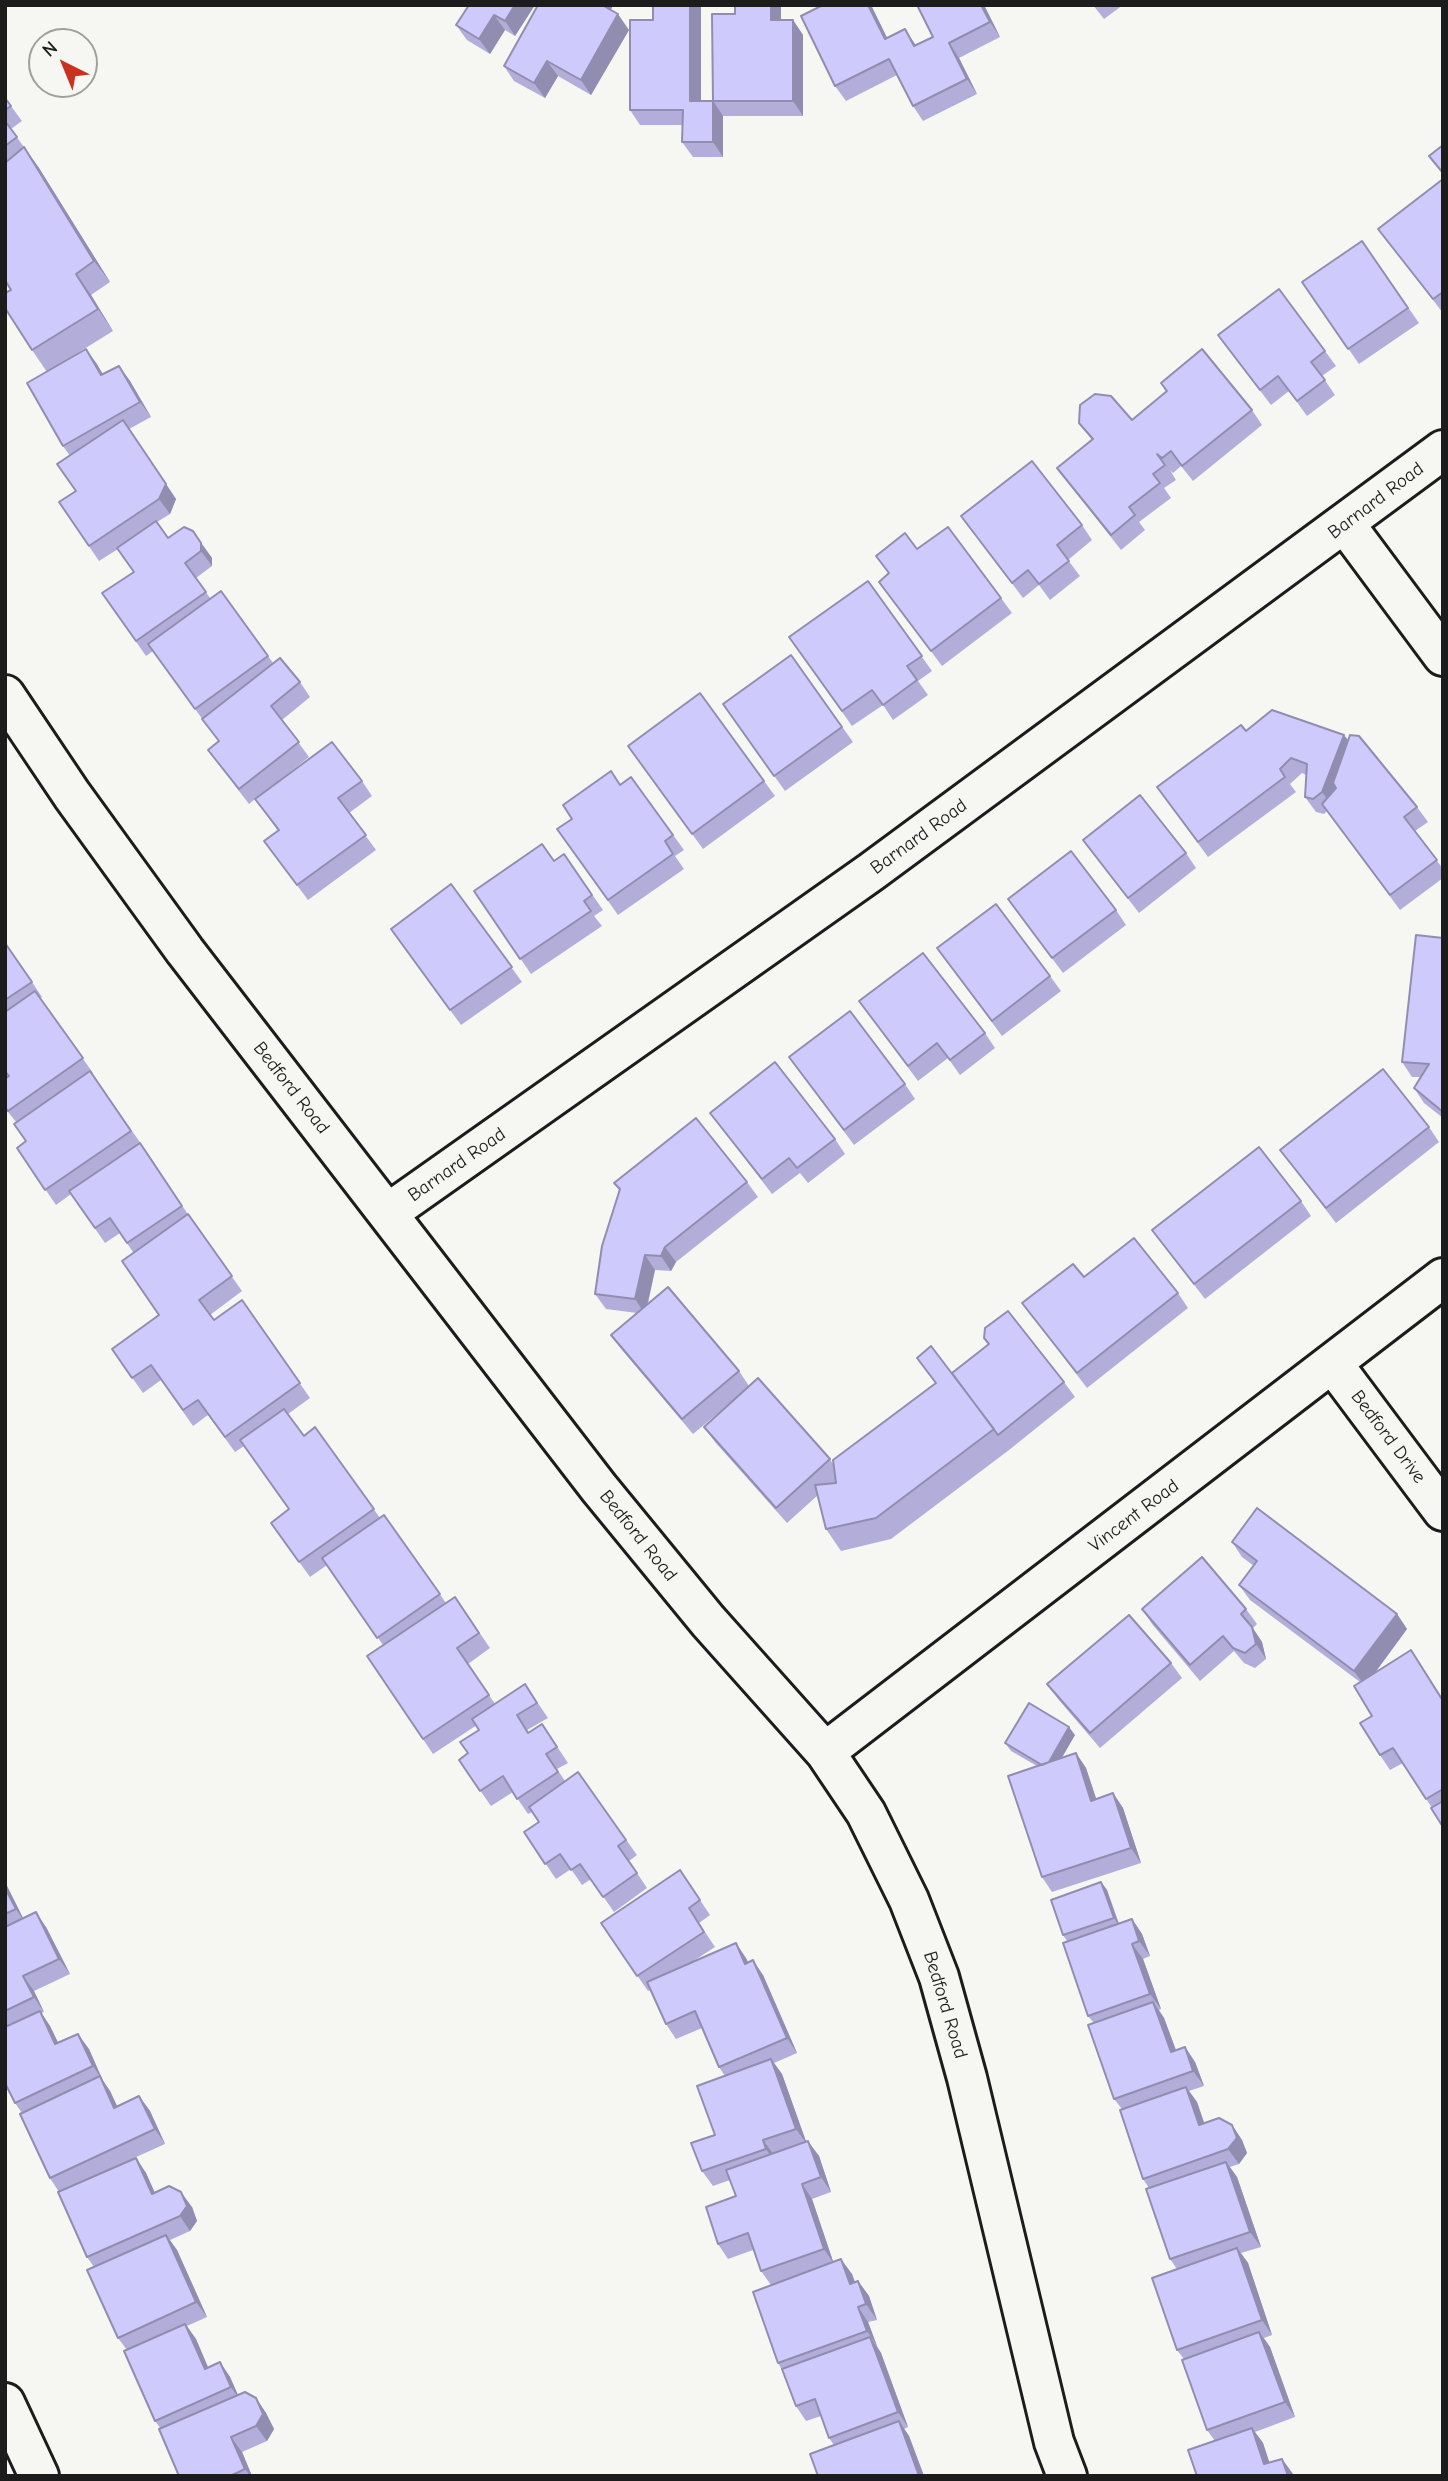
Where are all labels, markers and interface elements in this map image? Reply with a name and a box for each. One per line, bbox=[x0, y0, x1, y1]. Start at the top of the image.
north arrow bbox=[28, 28, 98, 98]
text: N bbox=[38, 37, 62, 61]
street label: Barnard Road bbox=[1324, 458, 1428, 544]
street label: Barnard Road bbox=[866, 794, 972, 880]
street label: Bedford Road bbox=[248, 1037, 334, 1139]
street label: Barnard Road bbox=[404, 1123, 510, 1207]
street label: Bedford Drive bbox=[1346, 1386, 1430, 1488]
street label: Vincent Road bbox=[1084, 1475, 1184, 1557]
street label: Bedford Road bbox=[594, 1486, 682, 1586]
street label: Bedford Road bbox=[918, 1949, 972, 2061]

